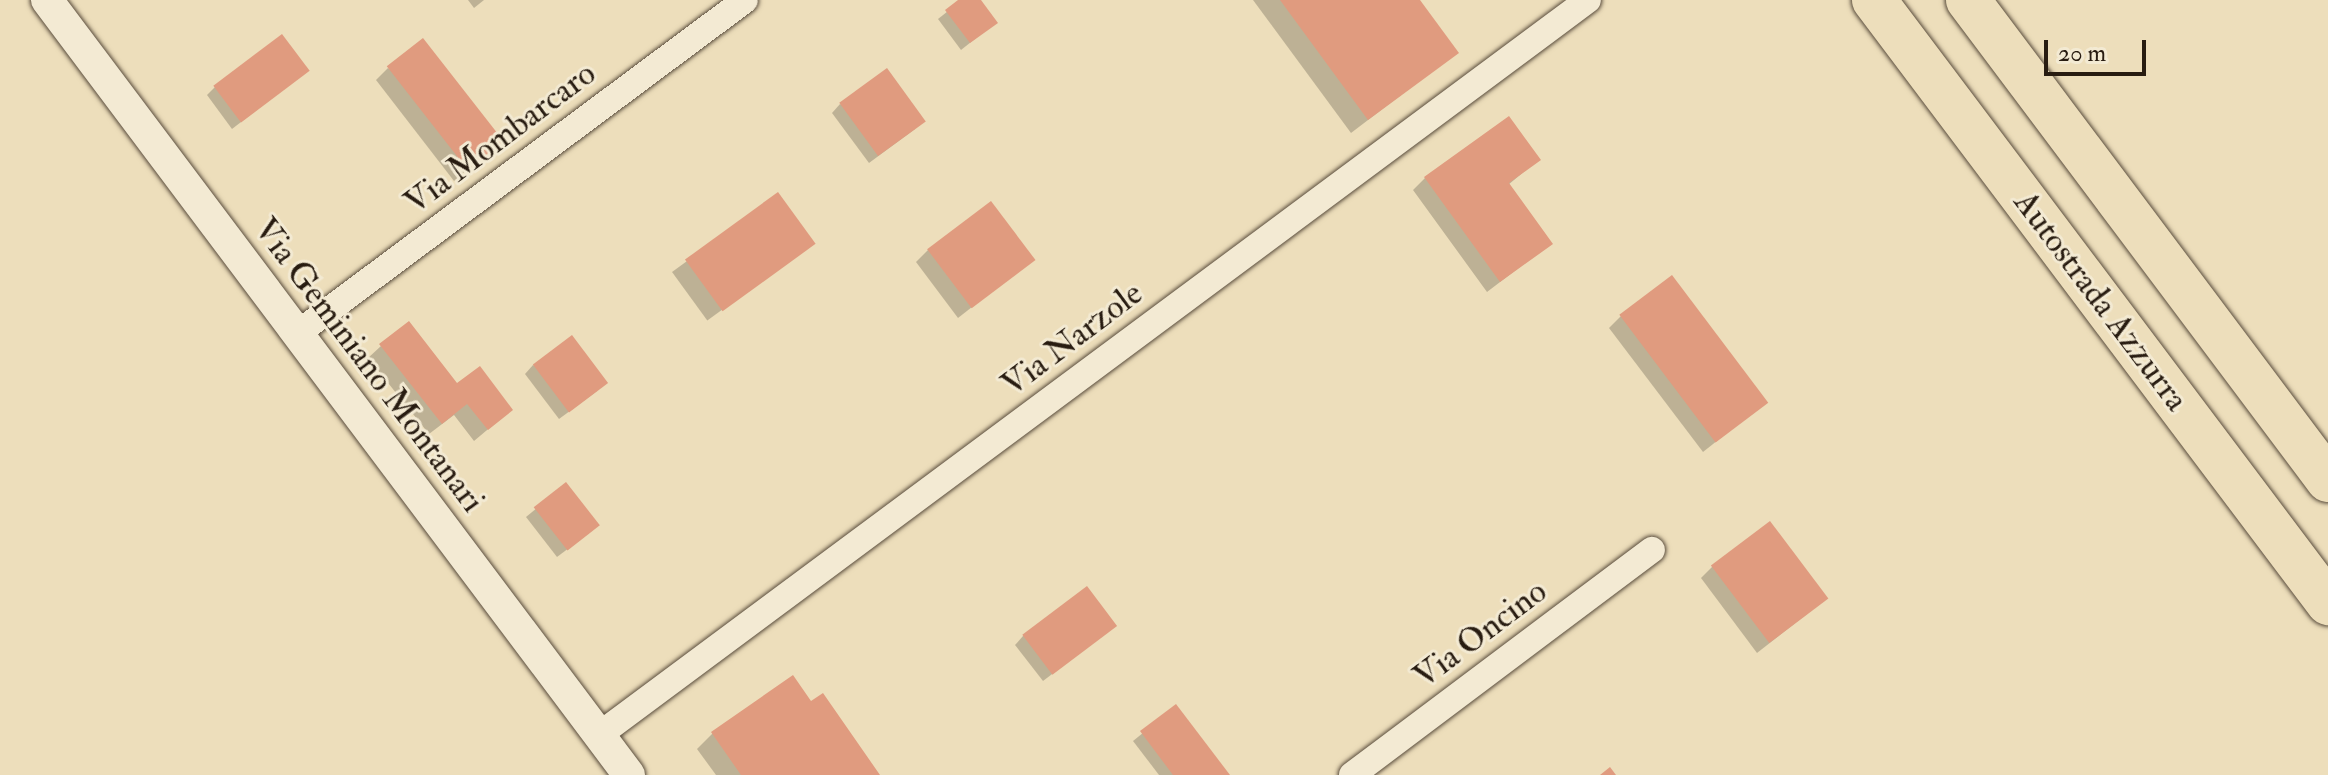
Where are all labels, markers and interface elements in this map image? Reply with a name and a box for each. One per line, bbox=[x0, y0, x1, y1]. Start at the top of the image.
scale bar bbox=[2048, 24, 2150, 74]
text: 20 m bbox=[2058, 38, 2106, 69]
street label: Via Mombarcaro bbox=[396, 53, 604, 223]
street label: Autostrada Azzurra bbox=[2005, 183, 2197, 419]
street label: Via Geminiano Montanari bbox=[245, 210, 493, 520]
street label: Via Narzole bbox=[994, 273, 1150, 405]
street label: Via Oncino bbox=[1406, 571, 1554, 697]

